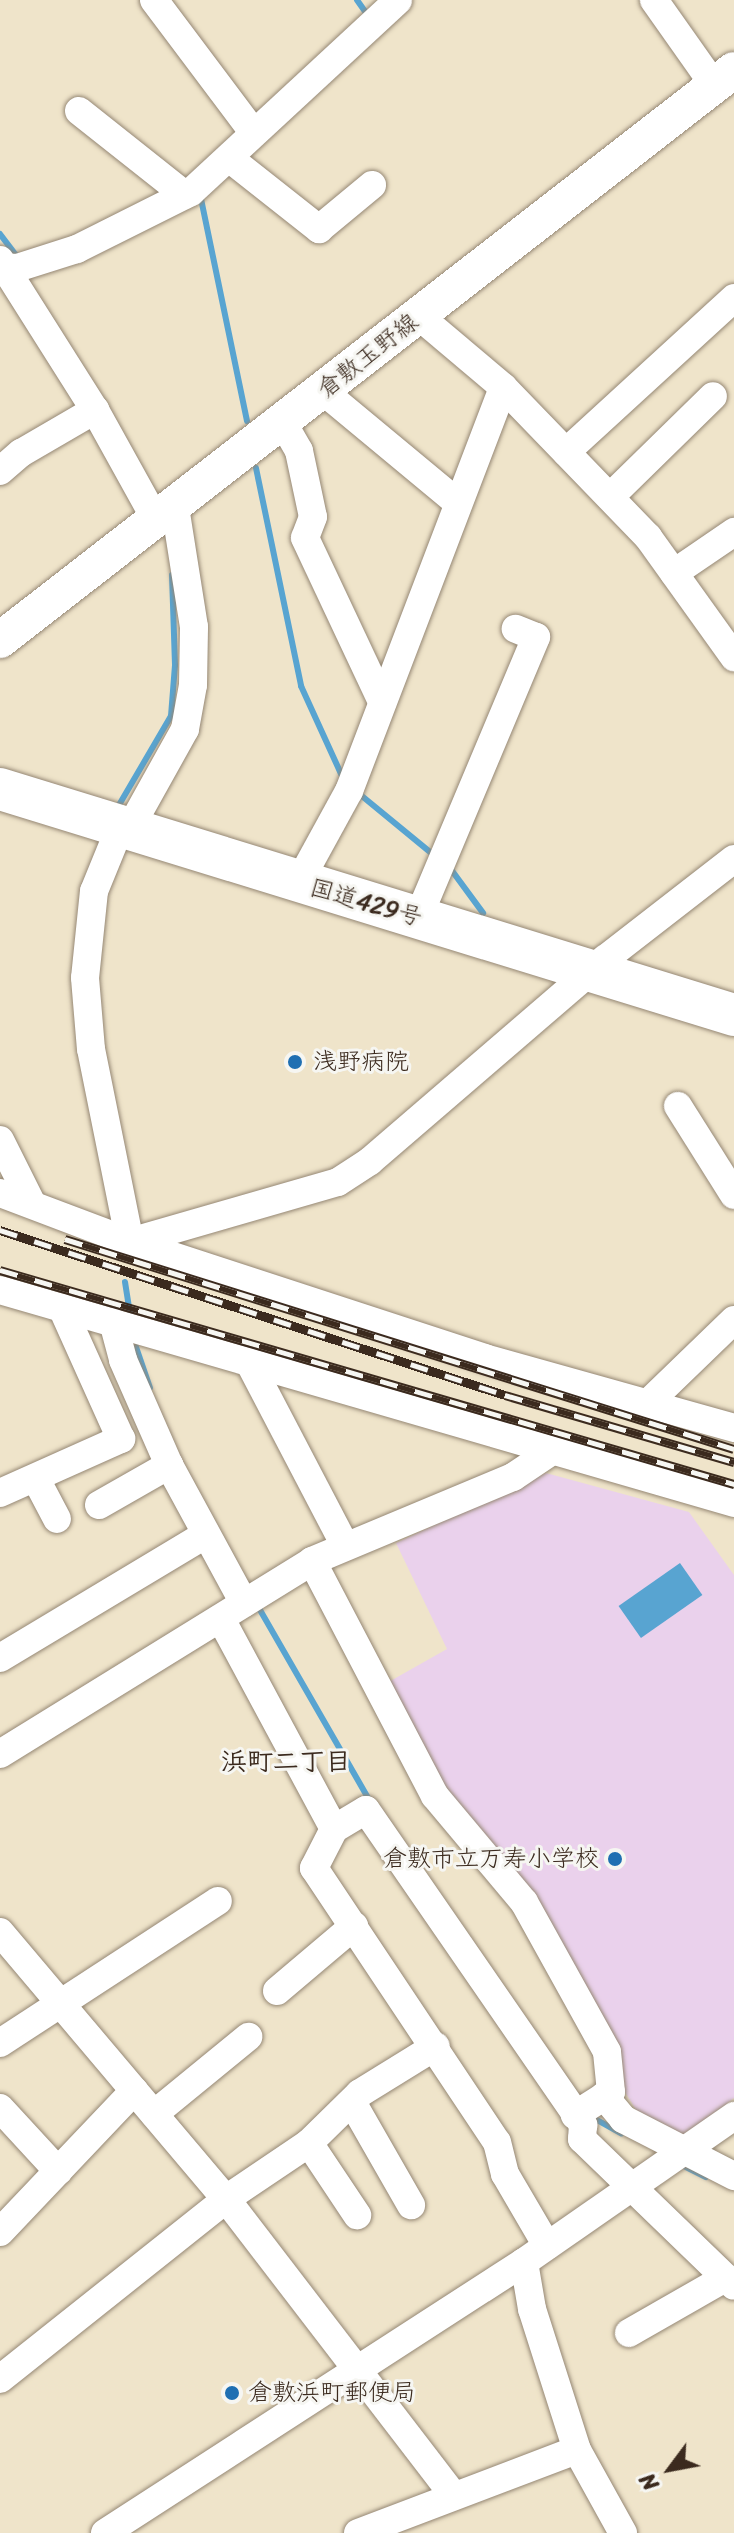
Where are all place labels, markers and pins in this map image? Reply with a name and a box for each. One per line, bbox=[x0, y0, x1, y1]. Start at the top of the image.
place label: 浅野病院 bbox=[313, 1048, 409, 1076]
marker: 浅野病院 bbox=[284, 1051, 306, 1073]
place label: 倉敷市立万寿小学校 bbox=[383, 1845, 599, 1873]
marker: 倉敷市立万寿小学校 bbox=[606, 1850, 624, 1868]
place label: 倉敷浜町郵便局 bbox=[248, 2379, 416, 2407]
marker: 倉敷浜町郵便局 bbox=[223, 2384, 241, 2402]

